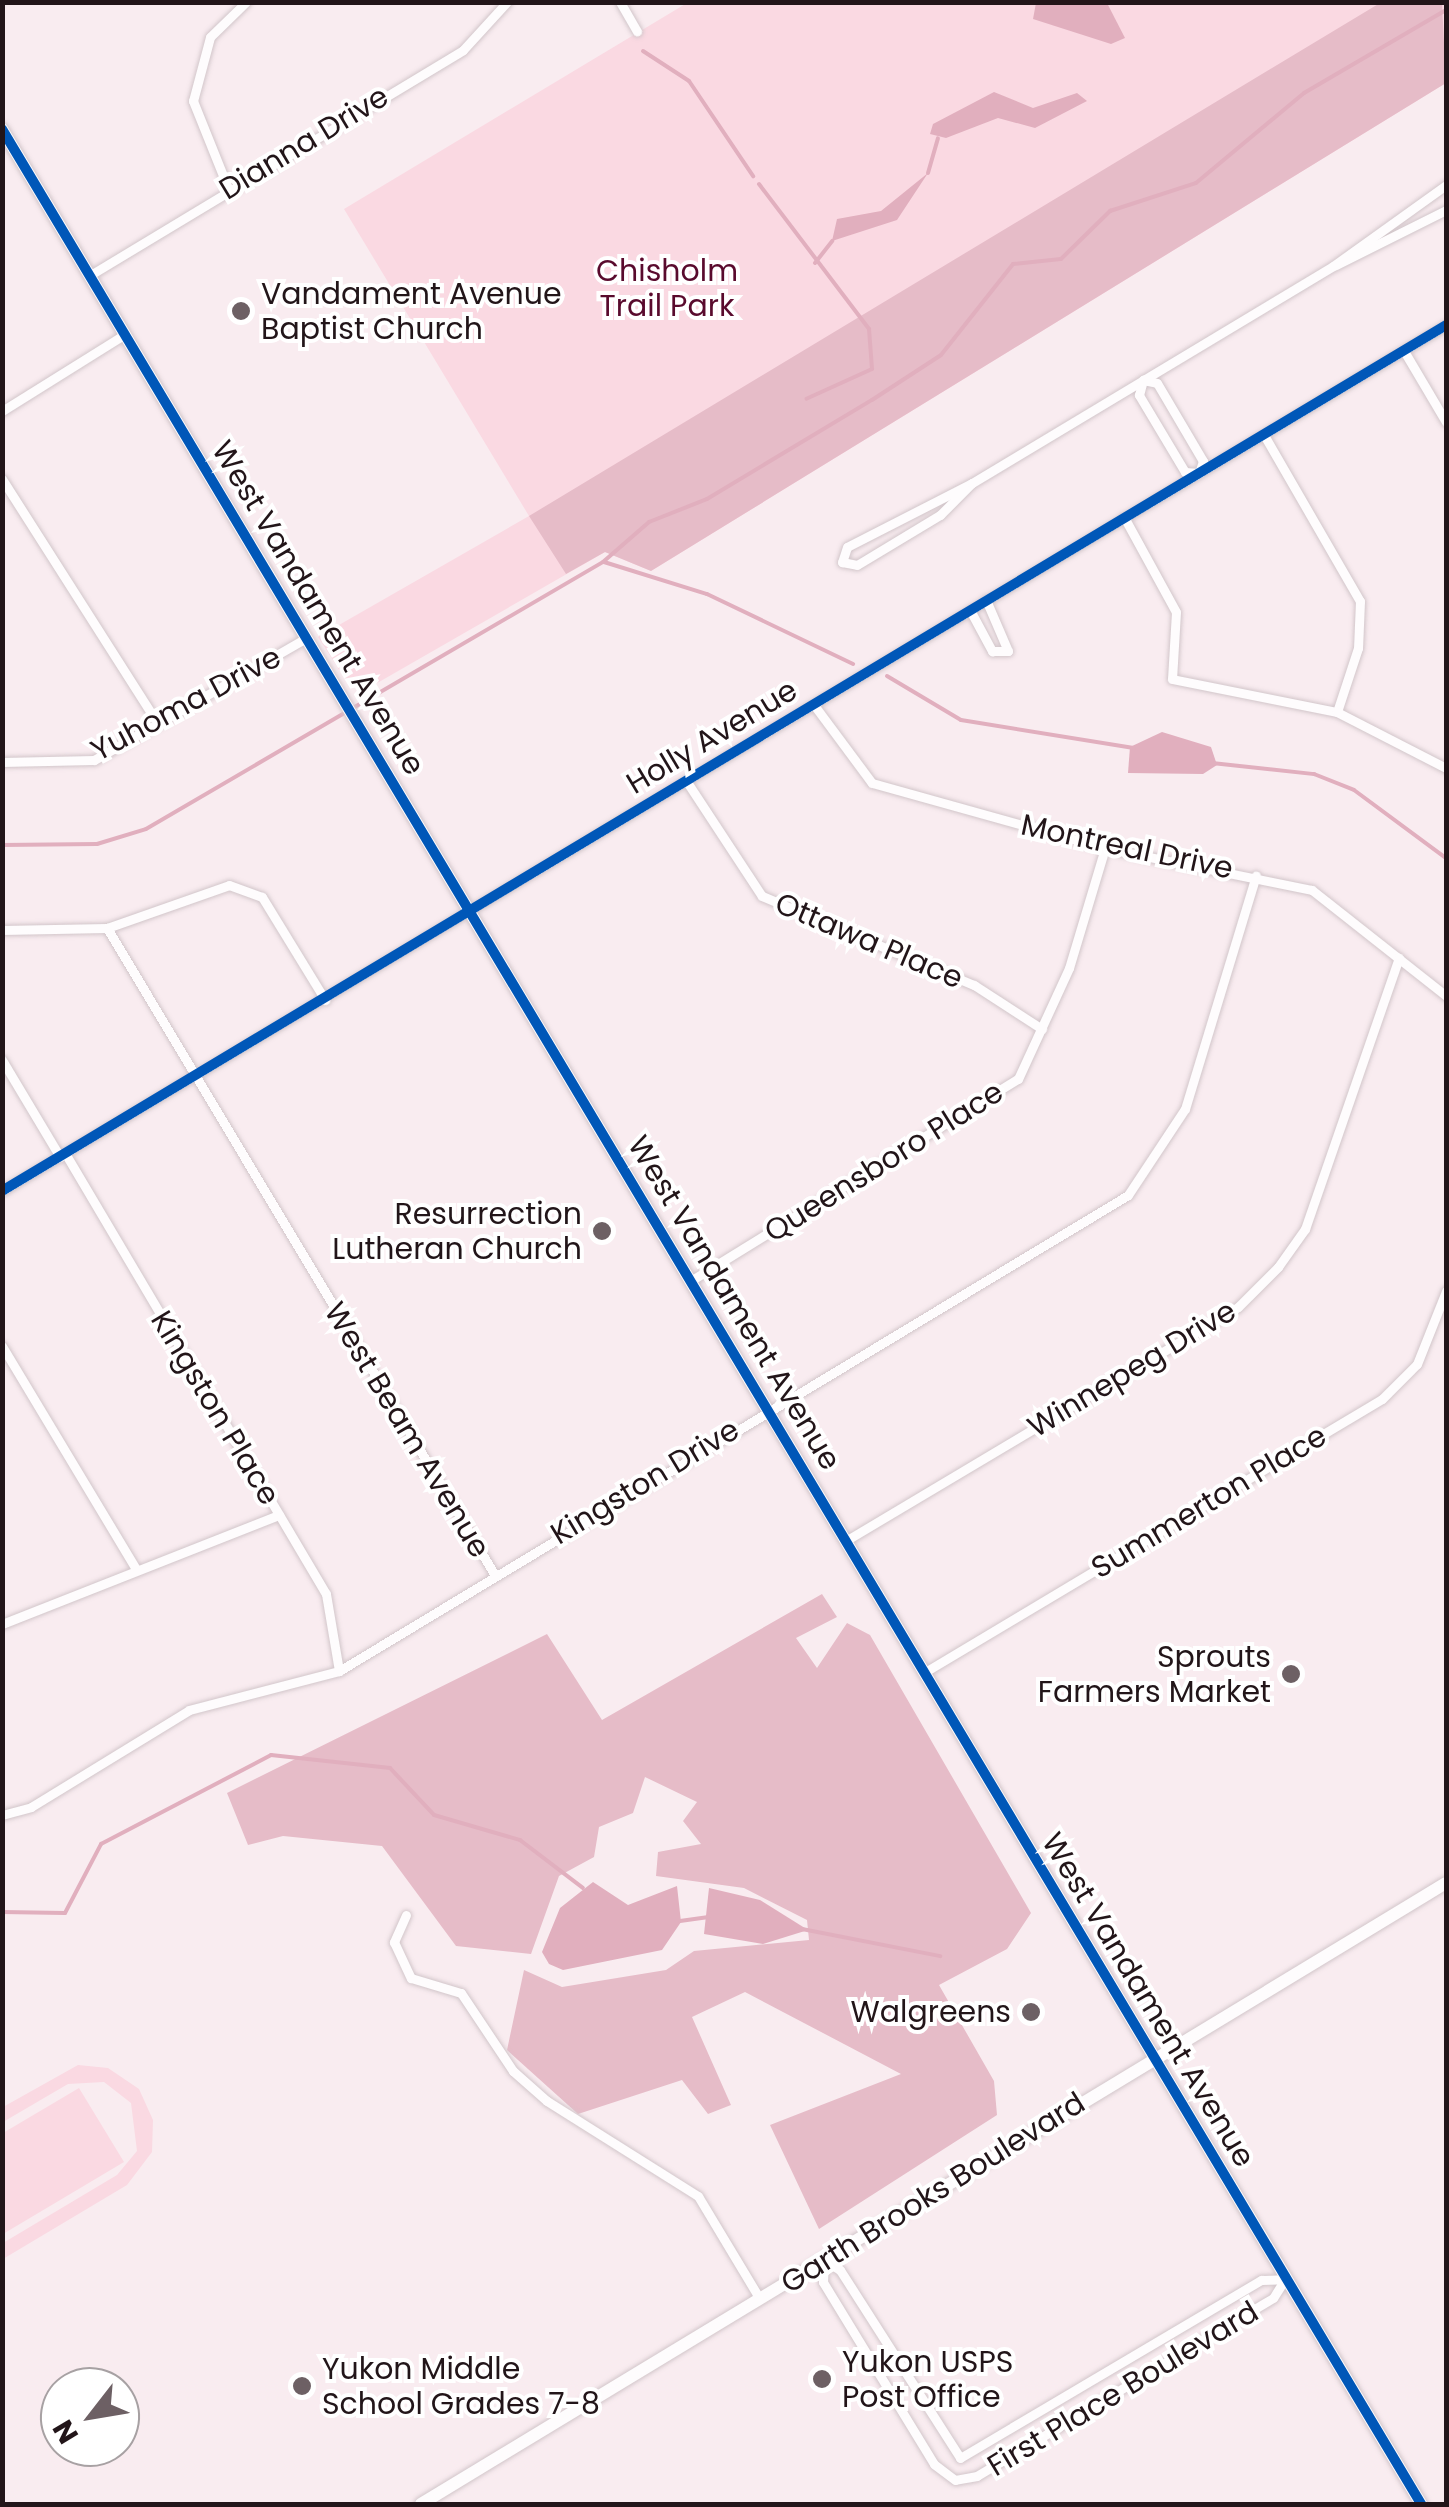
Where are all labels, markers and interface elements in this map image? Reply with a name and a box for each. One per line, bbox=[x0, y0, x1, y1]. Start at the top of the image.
street label: Dianna Drive bbox=[213, 78, 395, 208]
park label: Chisholm Trail Park bbox=[596, 253, 738, 324]
place label: Vandament Avenue Baptist Church bbox=[261, 276, 562, 346]
marker: Vandament Avenue Baptist Church bbox=[230, 300, 252, 322]
street label: West Vandament Avenue bbox=[204, 435, 432, 781]
street label: Yuhoma Drive bbox=[85, 639, 287, 769]
street label: Holly Avenue bbox=[620, 672, 804, 802]
street label: Montreal Drive bbox=[1018, 807, 1236, 887]
street label: Ottawa Place bbox=[770, 885, 968, 997]
street label: Queensboro Place bbox=[758, 1074, 1010, 1250]
street label: West Vandament Avenue bbox=[620, 1130, 848, 1476]
place label: Resurrection Lutheran Church bbox=[332, 1196, 582, 1266]
marker: Resurrection Lutheran Church bbox=[591, 1220, 613, 1242]
street label: Winnepeg Drive bbox=[1022, 1293, 1242, 1445]
street label: West Beam Avenue bbox=[317, 1296, 497, 1564]
street label: Kingston Place bbox=[143, 1305, 287, 1511]
street label: Kingston Drive bbox=[544, 1412, 746, 1552]
street label: Summerton Place bbox=[1085, 1418, 1333, 1586]
place label: Sprouts Farmers Market bbox=[1038, 1639, 1271, 1710]
marker: Sprouts Farmers Market bbox=[1280, 1663, 1302, 1685]
street label: West Vandament Avenue bbox=[1034, 1827, 1262, 2173]
place label: Walgreens bbox=[851, 1994, 1011, 2030]
marker: Walgreens bbox=[1020, 2001, 1042, 2023]
street label: Garth Brooks Boulevard bbox=[774, 2085, 1092, 2301]
street label: First Place Boulevard bbox=[981, 2294, 1265, 2484]
place label: Yukon USPS Post Office bbox=[842, 2344, 1013, 2414]
place label: Yukon Middle School Grades 7-8 bbox=[322, 2351, 600, 2422]
north arrow bbox=[40, 2367, 140, 2467]
marker: Yukon USPS Post Office bbox=[811, 2368, 833, 2390]
marker: Yukon Middle School Grades 7-8 bbox=[291, 2375, 313, 2397]
text: N bbox=[43, 2413, 88, 2451]

